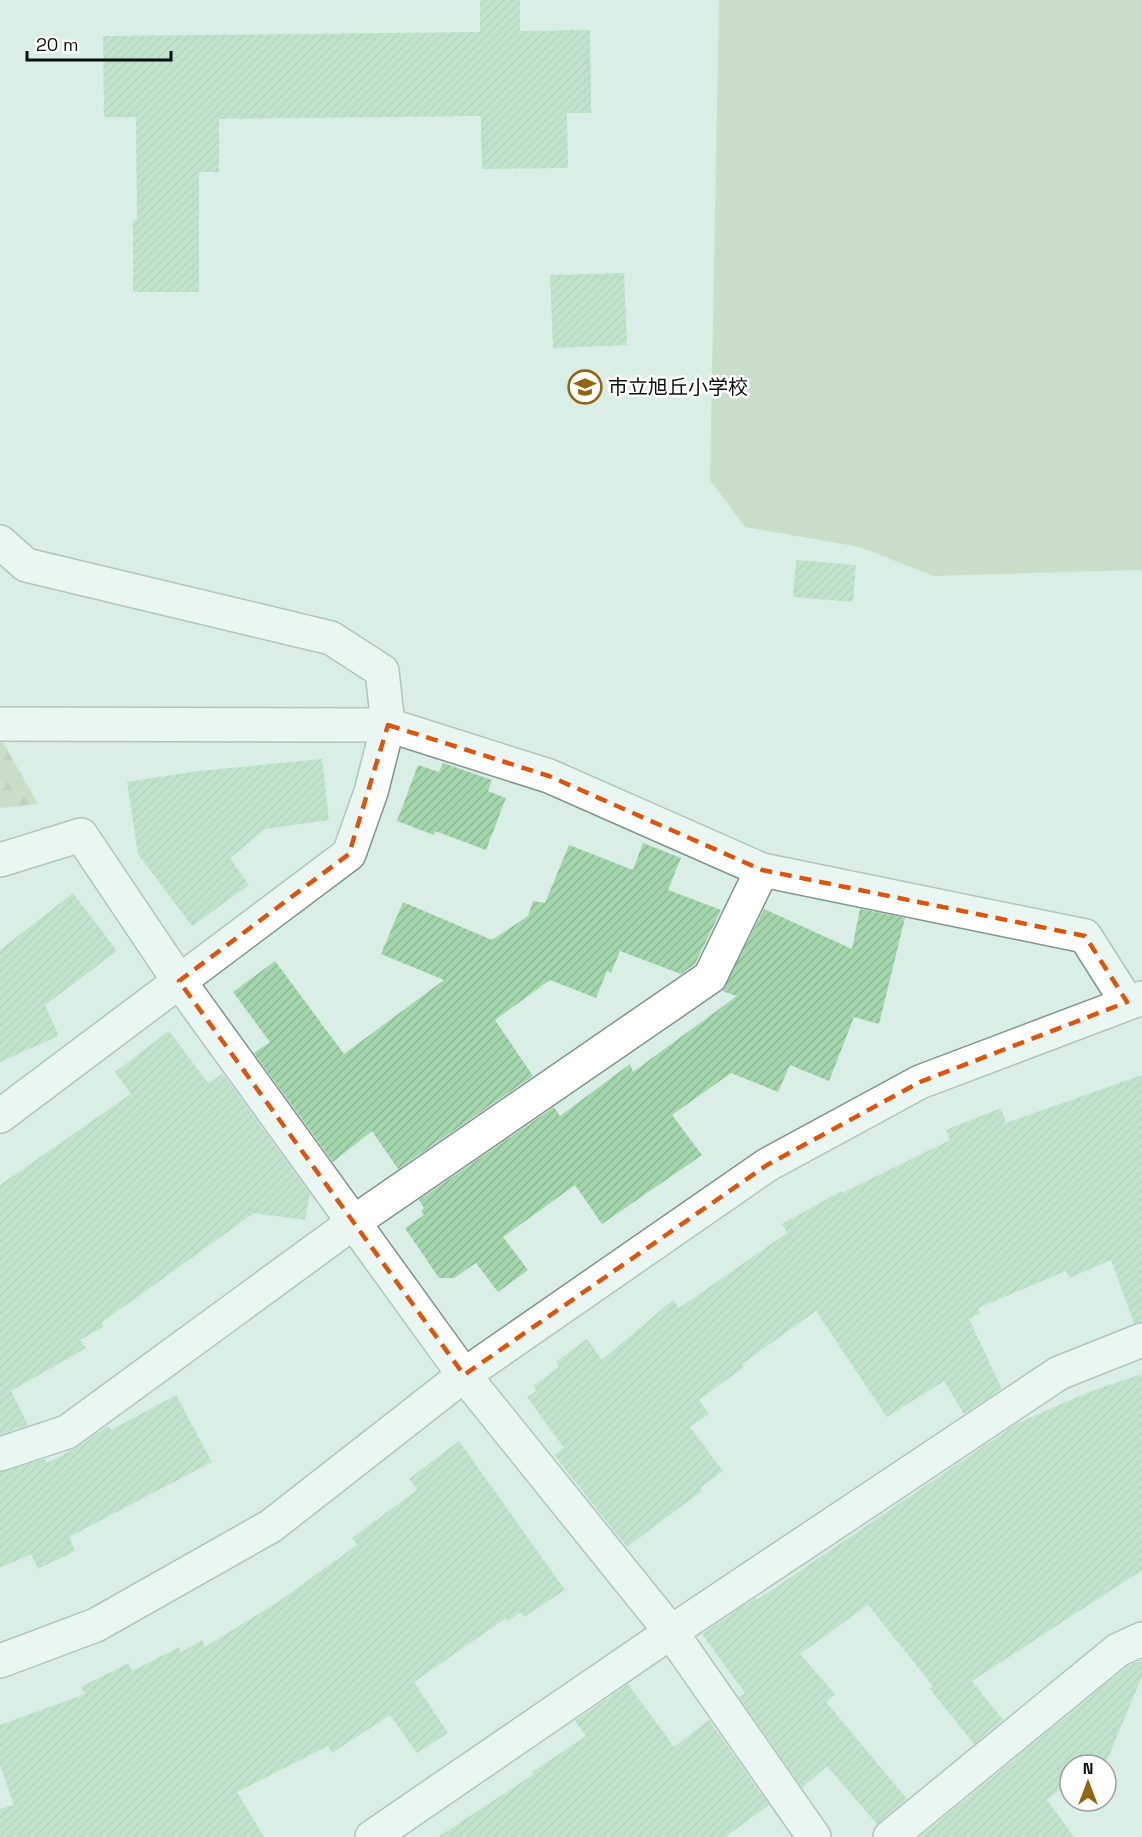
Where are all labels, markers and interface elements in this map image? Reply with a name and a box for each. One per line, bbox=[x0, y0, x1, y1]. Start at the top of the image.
scale bar bbox=[27, 24, 171, 62]
text: 20 m bbox=[36, 33, 79, 56]
school or university icon: 市立旭丘小学校 bbox=[567, 369, 603, 405]
place label: 市立旭丘小学校 bbox=[608, 374, 748, 400]
north arrow bbox=[1058, 1753, 1118, 1813]
text: N bbox=[1083, 1758, 1093, 1779]

